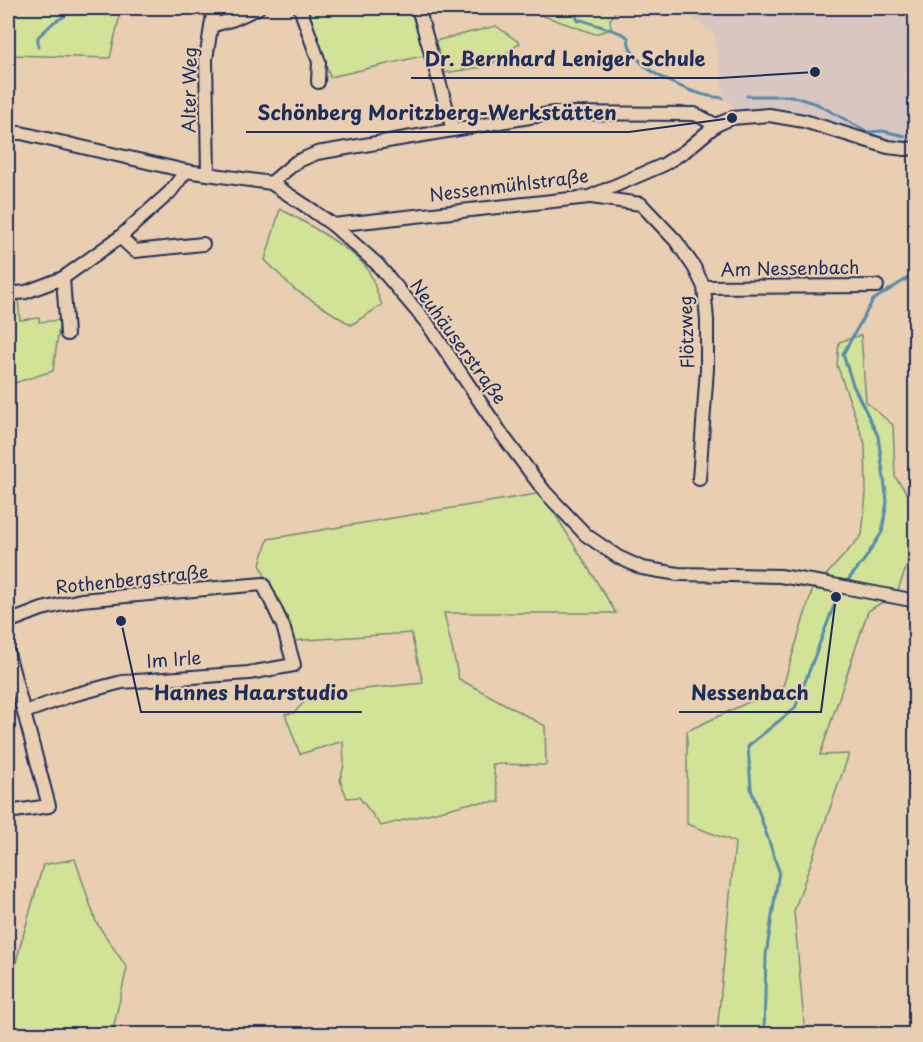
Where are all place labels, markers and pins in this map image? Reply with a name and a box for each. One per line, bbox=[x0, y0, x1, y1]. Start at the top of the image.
callout: Dr. Bernhard Leniger Schule bbox=[411, 40, 720, 78]
callout: Schönberg Moritzberg-Werkstätten bbox=[246, 94, 629, 132]
callout: Hannes Haarstudio bbox=[141, 674, 362, 712]
callout: Nessenbach bbox=[679, 674, 821, 712]

